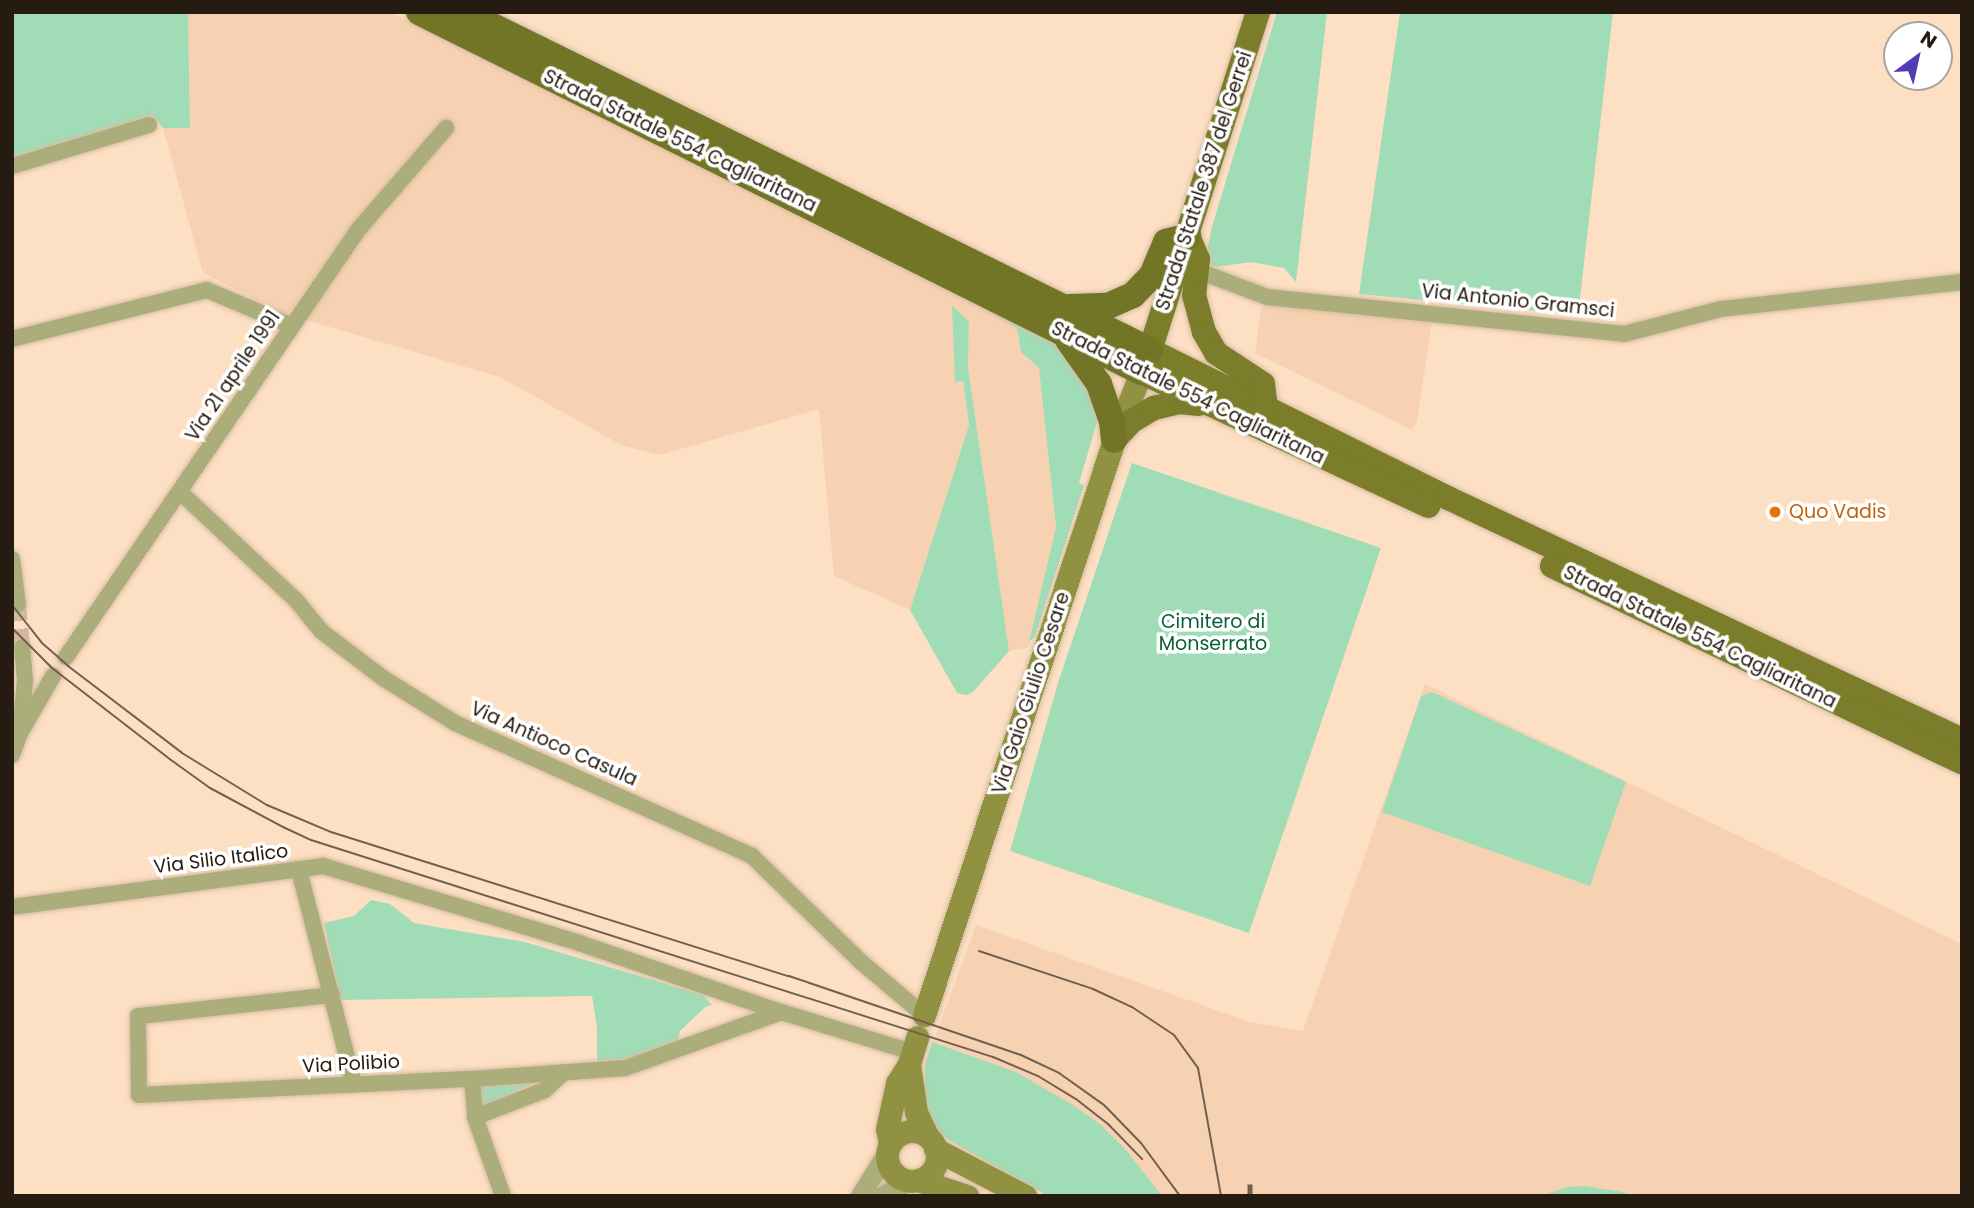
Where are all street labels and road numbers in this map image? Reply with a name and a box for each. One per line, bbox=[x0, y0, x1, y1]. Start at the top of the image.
street label: Strada Statale 387 del Gerrei bbox=[1151, 49, 1257, 313]
street label: Strada Statale 554 Cagliaritana bbox=[540, 65, 820, 217]
street label: Via Antonio Gramsci bbox=[1420, 280, 1616, 322]
street label: Via 21 aprile 1991 bbox=[181, 306, 285, 446]
street label: Strada Statale 554 Cagliaritana bbox=[1048, 317, 1328, 469]
street label: Strada Statale 554 Cagliaritana bbox=[1560, 561, 1840, 713]
street label: Via Gaio Giulio Cesare bbox=[988, 589, 1074, 797]
street label: Via Antioco Casula bbox=[467, 697, 641, 791]
street label: Via Silio Italico bbox=[152, 839, 290, 879]
street label: Via Polibio bbox=[302, 1050, 400, 1078]

